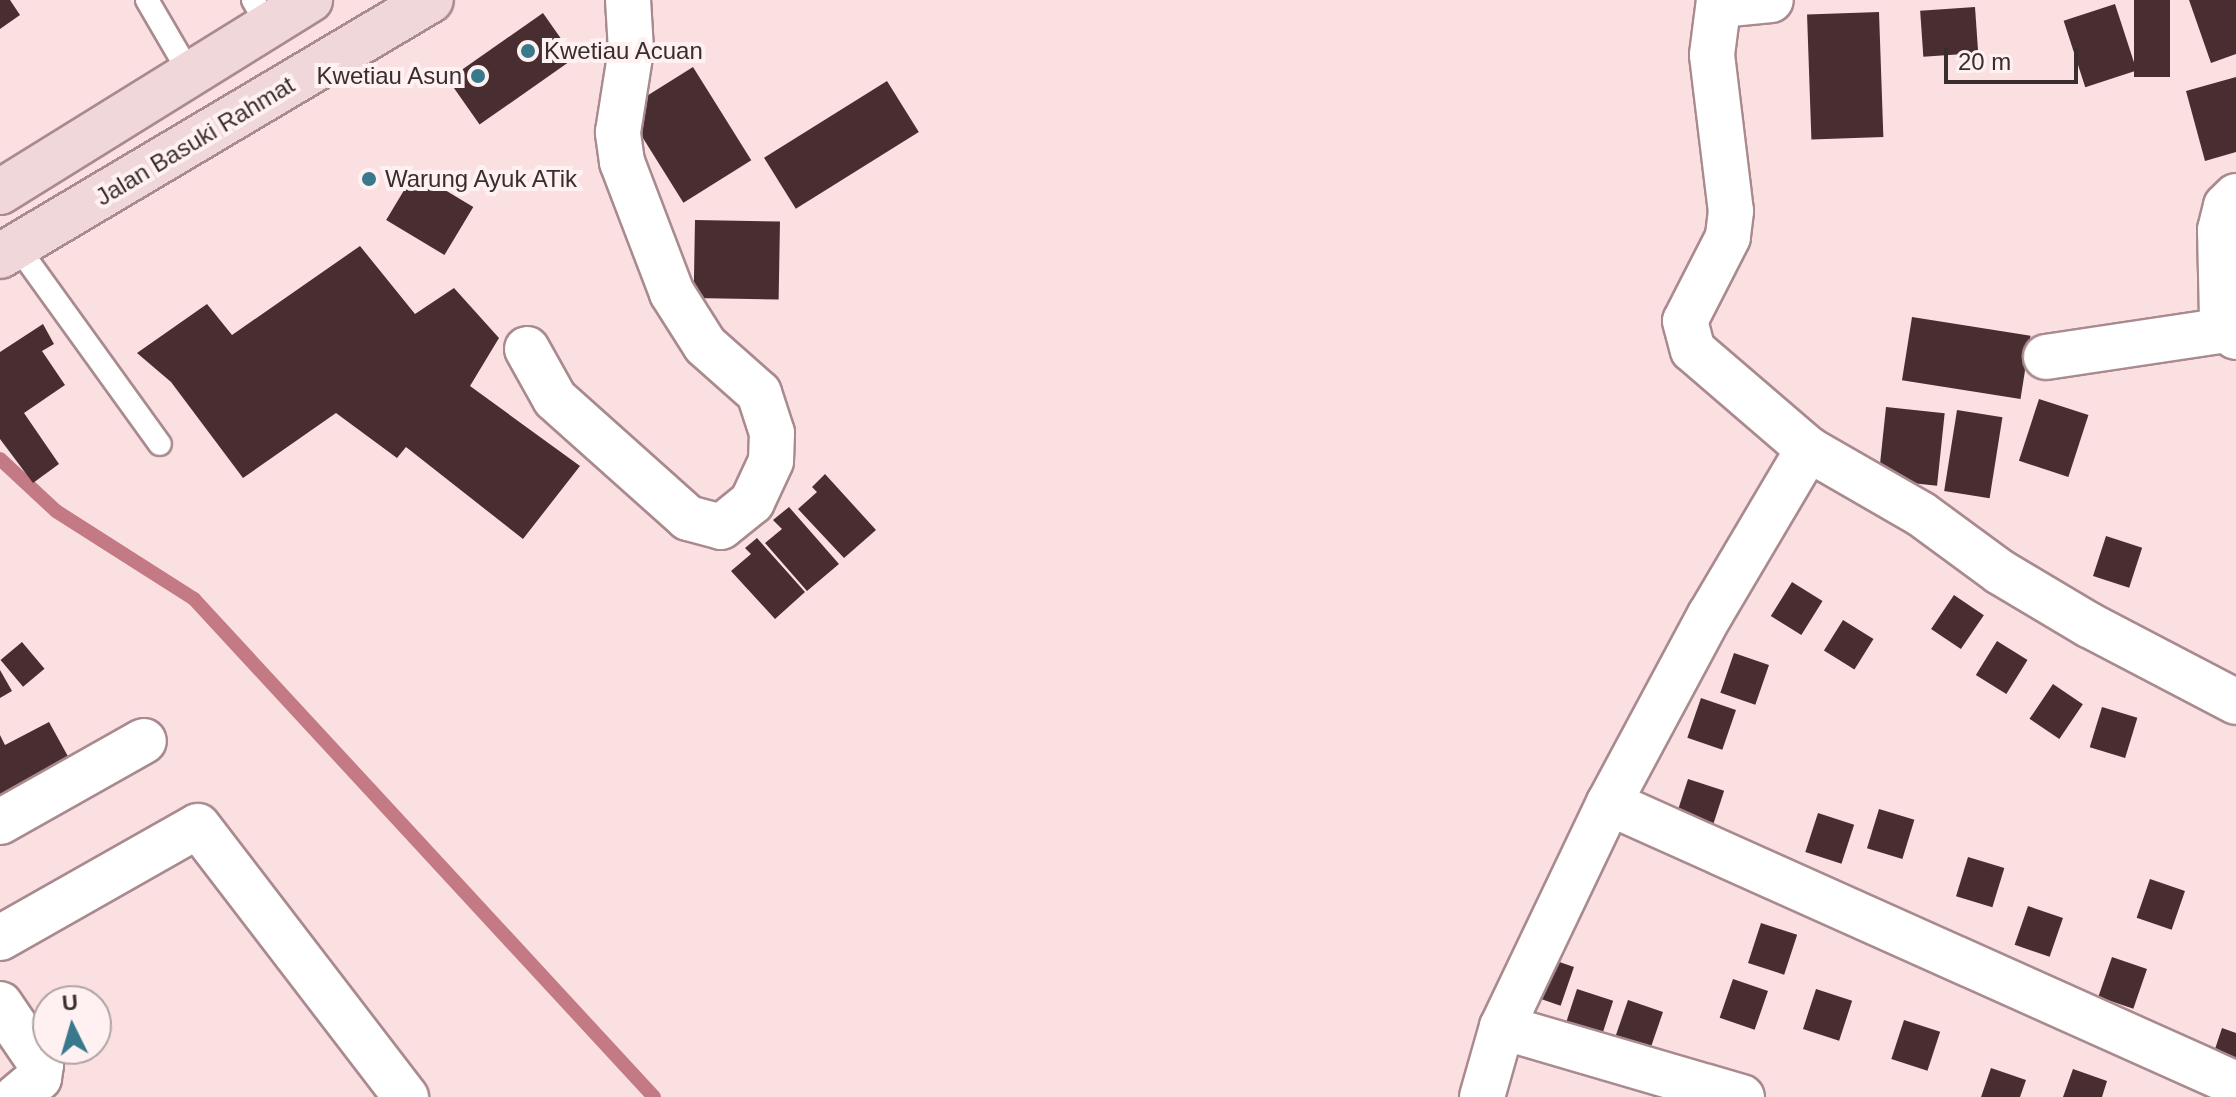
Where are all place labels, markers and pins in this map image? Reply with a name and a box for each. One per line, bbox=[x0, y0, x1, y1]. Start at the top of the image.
place label: Kwetiau Acuan bbox=[544, 37, 704, 65]
marker: Kwetiau Acuan bbox=[519, 42, 537, 60]
place label: Kwetiau Asun bbox=[315, 62, 462, 90]
marker: Kwetiau Asun bbox=[469, 67, 487, 85]
place label: Warung Ayuk ATik bbox=[385, 165, 580, 193]
marker: Warung Ayuk ATik bbox=[360, 170, 378, 188]

